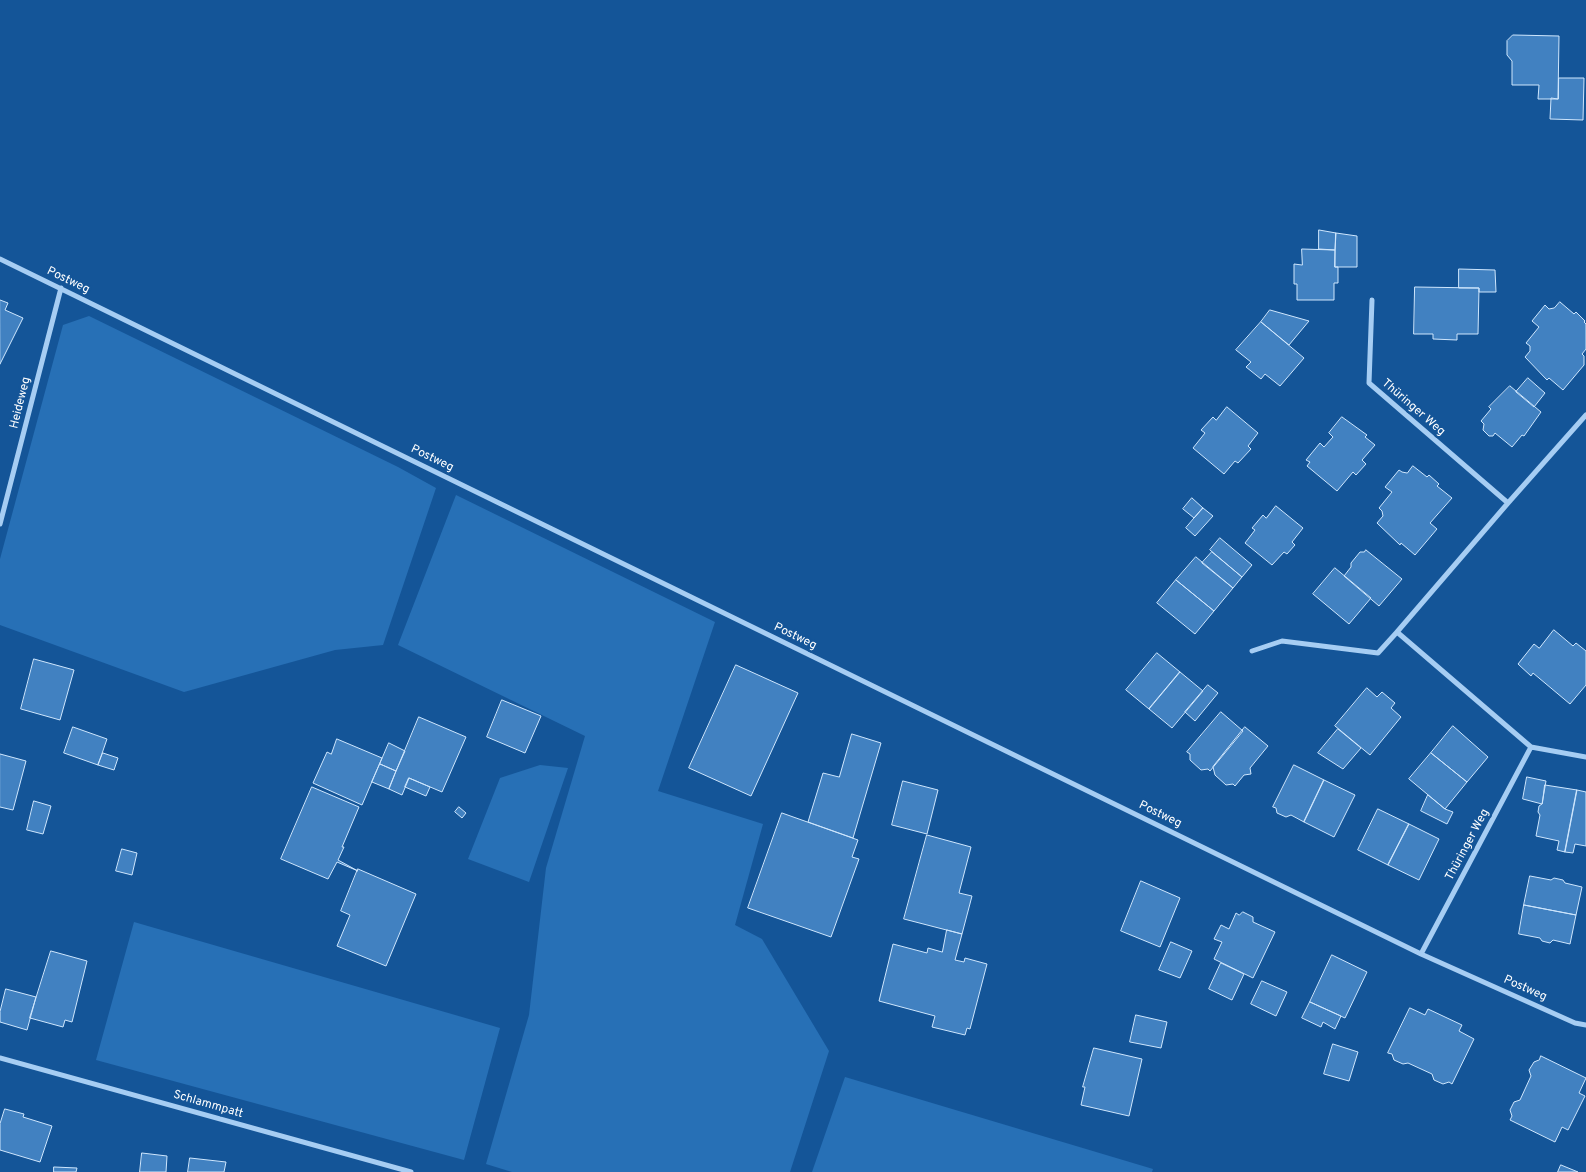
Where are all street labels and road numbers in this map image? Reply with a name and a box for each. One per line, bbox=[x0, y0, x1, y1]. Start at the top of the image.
street label: Postweg bbox=[44, 264, 92, 298]
street label: Heideweg bbox=[8, 376, 34, 430]
street label: Thüringer Weg bbox=[1378, 377, 1448, 439]
street label: Postweg bbox=[408, 442, 456, 476]
street label: Postweg bbox=[771, 620, 819, 654]
street label: Postweg bbox=[1136, 798, 1184, 832]
street label: Thüringer Weg bbox=[1443, 807, 1493, 883]
street label: Postweg bbox=[1501, 973, 1549, 1005]
street label: Schlammpatt bbox=[171, 1088, 245, 1122]

